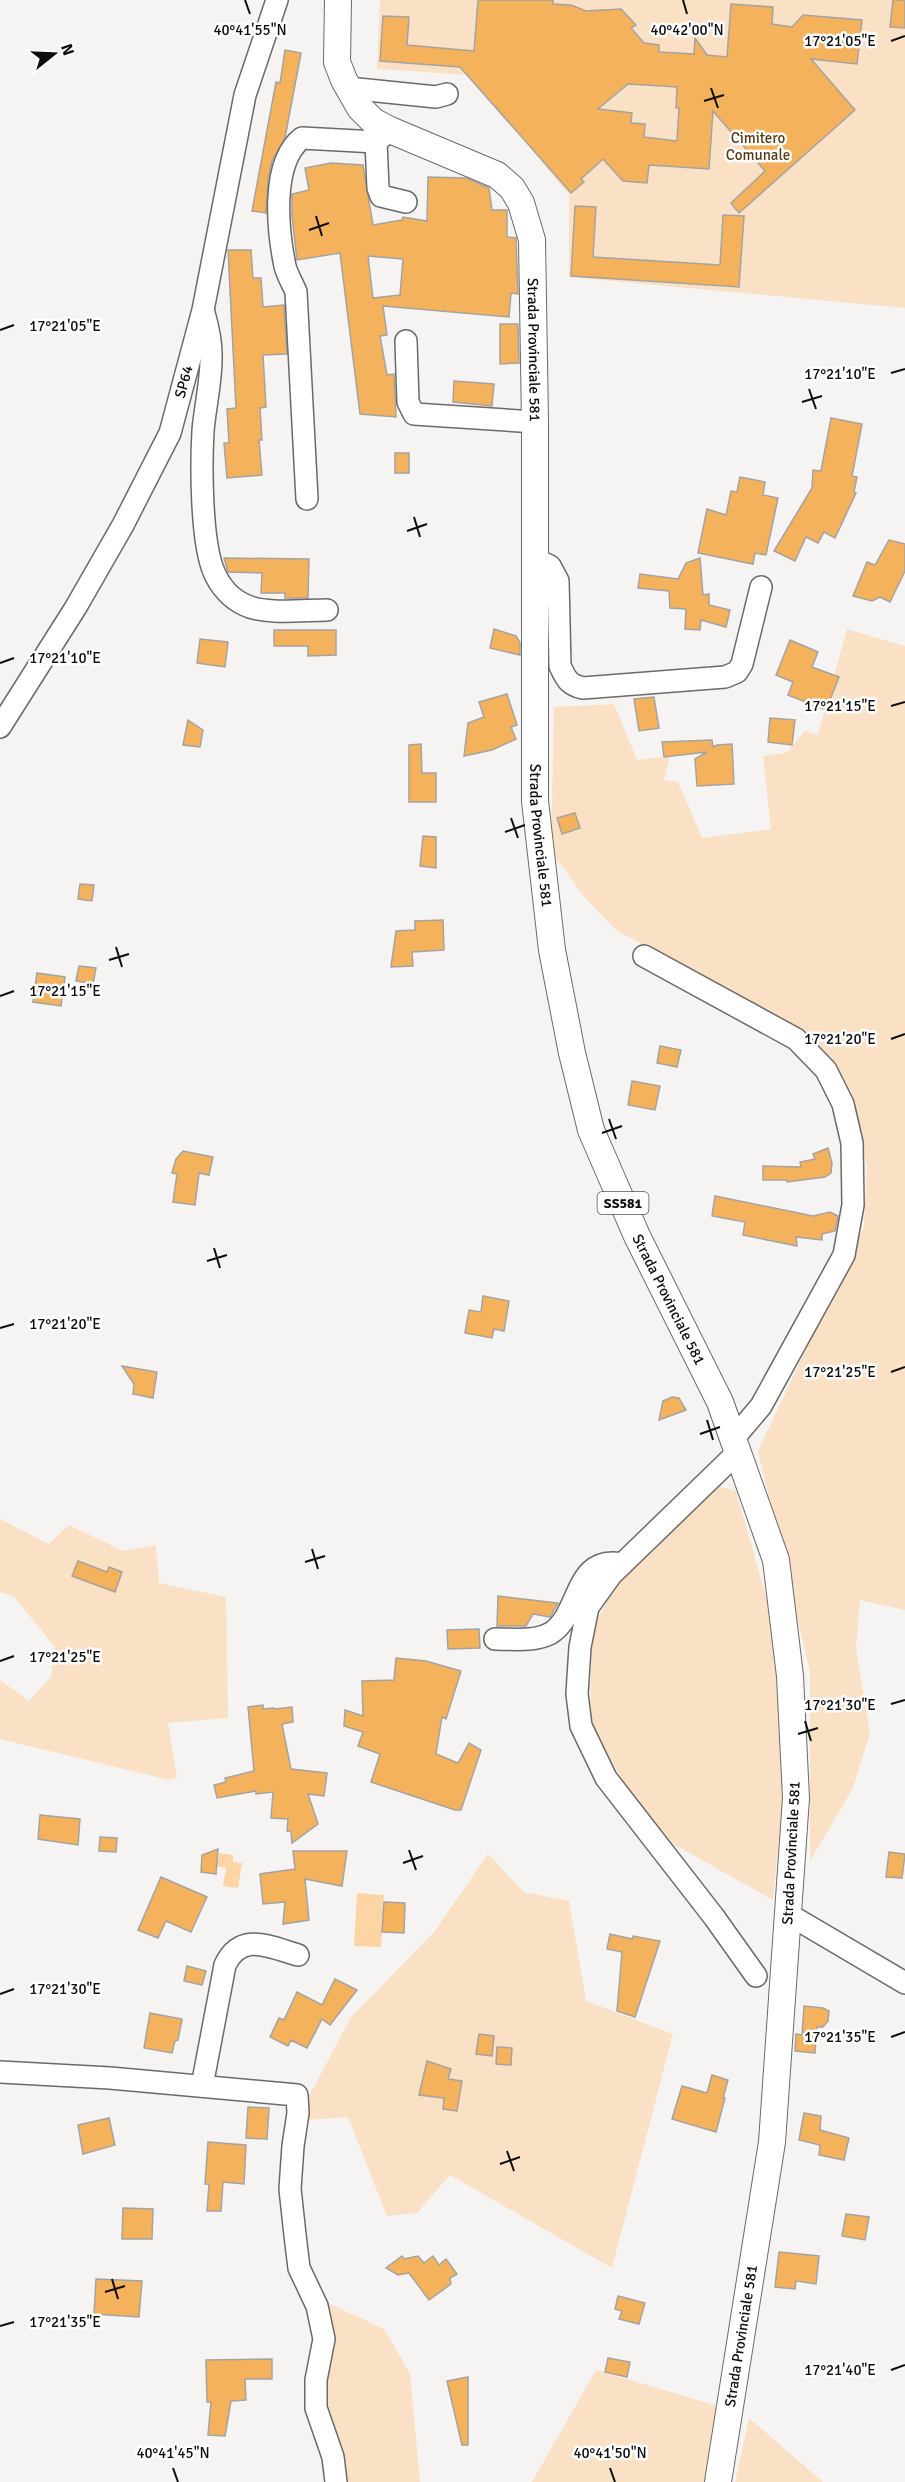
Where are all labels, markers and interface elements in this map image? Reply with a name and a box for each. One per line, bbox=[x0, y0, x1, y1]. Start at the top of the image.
text: 40°41'55"N bbox=[213, 21, 287, 39]
text: 40°42'00"N bbox=[650, 21, 724, 39]
north arrow bbox=[24, 24, 84, 84]
text: 17°21'05"E bbox=[804, 32, 876, 50]
text: N bbox=[56, 41, 79, 58]
park label: Cimitero Comunale bbox=[726, 129, 790, 164]
street label: Strada Provinciale 581 bbox=[524, 278, 544, 422]
text: 17°21'05"E bbox=[29, 317, 101, 335]
street label: SP64 bbox=[171, 363, 197, 400]
text: 17°21'10"E bbox=[804, 365, 876, 383]
text: 17°21'10"E bbox=[29, 649, 101, 667]
text: 17°21'15"E bbox=[804, 697, 876, 715]
street label: Strada Provinciale 581 bbox=[526, 764, 556, 908]
text: 17°21'15"E bbox=[29, 982, 101, 1000]
text: 17°21'20"E bbox=[804, 1030, 876, 1048]
road number: SS581 bbox=[598, 1192, 648, 1214]
street label: Strada Provinciale 581 bbox=[629, 1231, 709, 1368]
text: 17°21'20"E bbox=[29, 1315, 101, 1333]
text: 17°21'25"E bbox=[804, 1363, 876, 1381]
text: 17°21'25"E bbox=[29, 1648, 101, 1666]
text: 17°21'30"E bbox=[804, 1696, 876, 1714]
street label: Strada Provinciale 581 bbox=[778, 1781, 804, 1925]
text: 17°21'30"E bbox=[29, 1980, 101, 1998]
text: 17°21'35"E bbox=[804, 2028, 876, 2046]
street label: Strada Provinciale 581 bbox=[721, 2264, 761, 2408]
text: 17°21'35"E bbox=[29, 2313, 101, 2331]
text: 17°21'40"E bbox=[804, 2361, 876, 2379]
text: 40°41'45"N bbox=[136, 2444, 210, 2462]
text: 40°41'50"N bbox=[573, 2444, 647, 2462]

